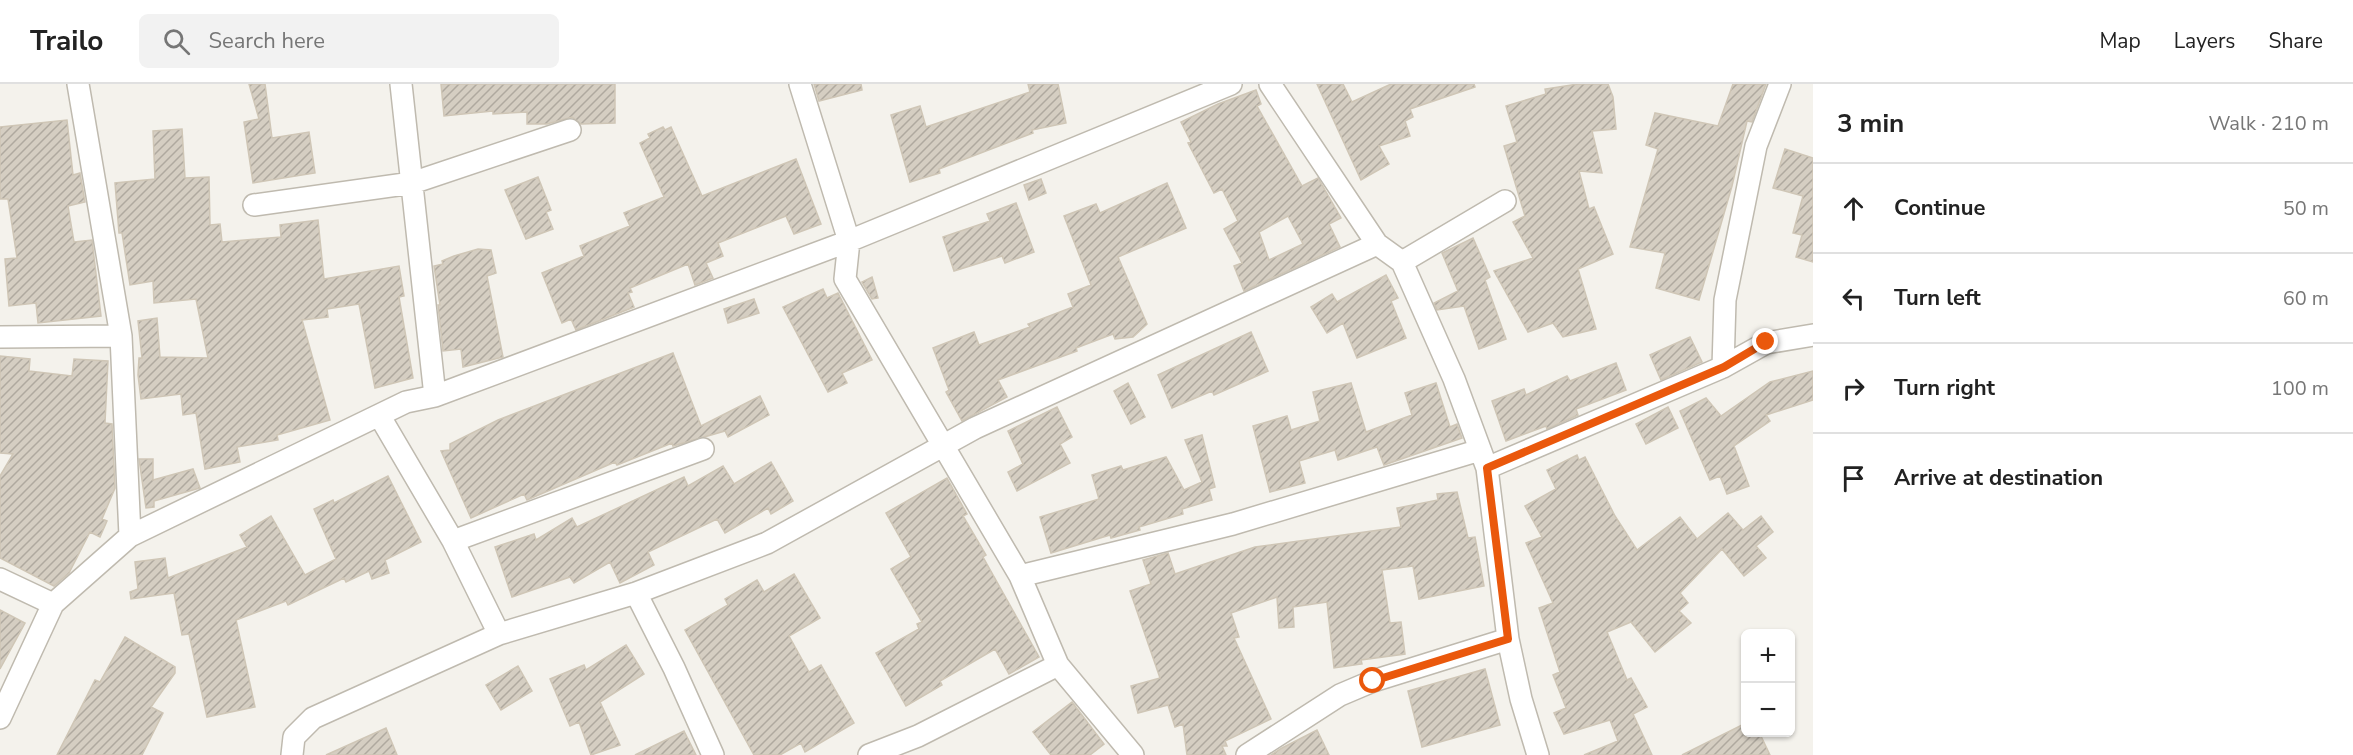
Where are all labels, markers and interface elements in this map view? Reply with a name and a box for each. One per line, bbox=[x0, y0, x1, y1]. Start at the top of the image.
search box bbox=[139, 14, 559, 68]
text: Trailo bbox=[30, 22, 103, 60]
icon: search bbox=[160, 25, 193, 58]
text: Search here bbox=[208, 26, 325, 56]
text: Map bbox=[2099, 27, 2141, 55]
text: Layers bbox=[2174, 27, 2235, 55]
text: Share bbox=[2268, 27, 2323, 55]
text: 3 min bbox=[1837, 106, 1904, 141]
text: Walk · 210 m bbox=[2209, 110, 2329, 137]
icon: ahead bbox=[1837, 192, 1870, 225]
text: Continue bbox=[1894, 193, 1985, 223]
text: 50 m bbox=[2283, 195, 2329, 222]
icon: left bbox=[1837, 282, 1870, 315]
text: Turn left bbox=[1894, 283, 1981, 313]
text: 60 m bbox=[2283, 285, 2329, 312]
route end bbox=[1752, 328, 1778, 354]
icon: right bbox=[1837, 372, 1870, 405]
text: Turn right bbox=[1894, 373, 1995, 403]
text: 100 m bbox=[2271, 375, 2329, 402]
icon: arrive bbox=[1837, 462, 1870, 495]
text: Arrive at destination bbox=[1894, 463, 2103, 493]
map controls bbox=[1741, 629, 1795, 737]
button: + bbox=[1741, 629, 1795, 683]
route start bbox=[1359, 667, 1385, 693]
button: − bbox=[1741, 683, 1795, 737]

